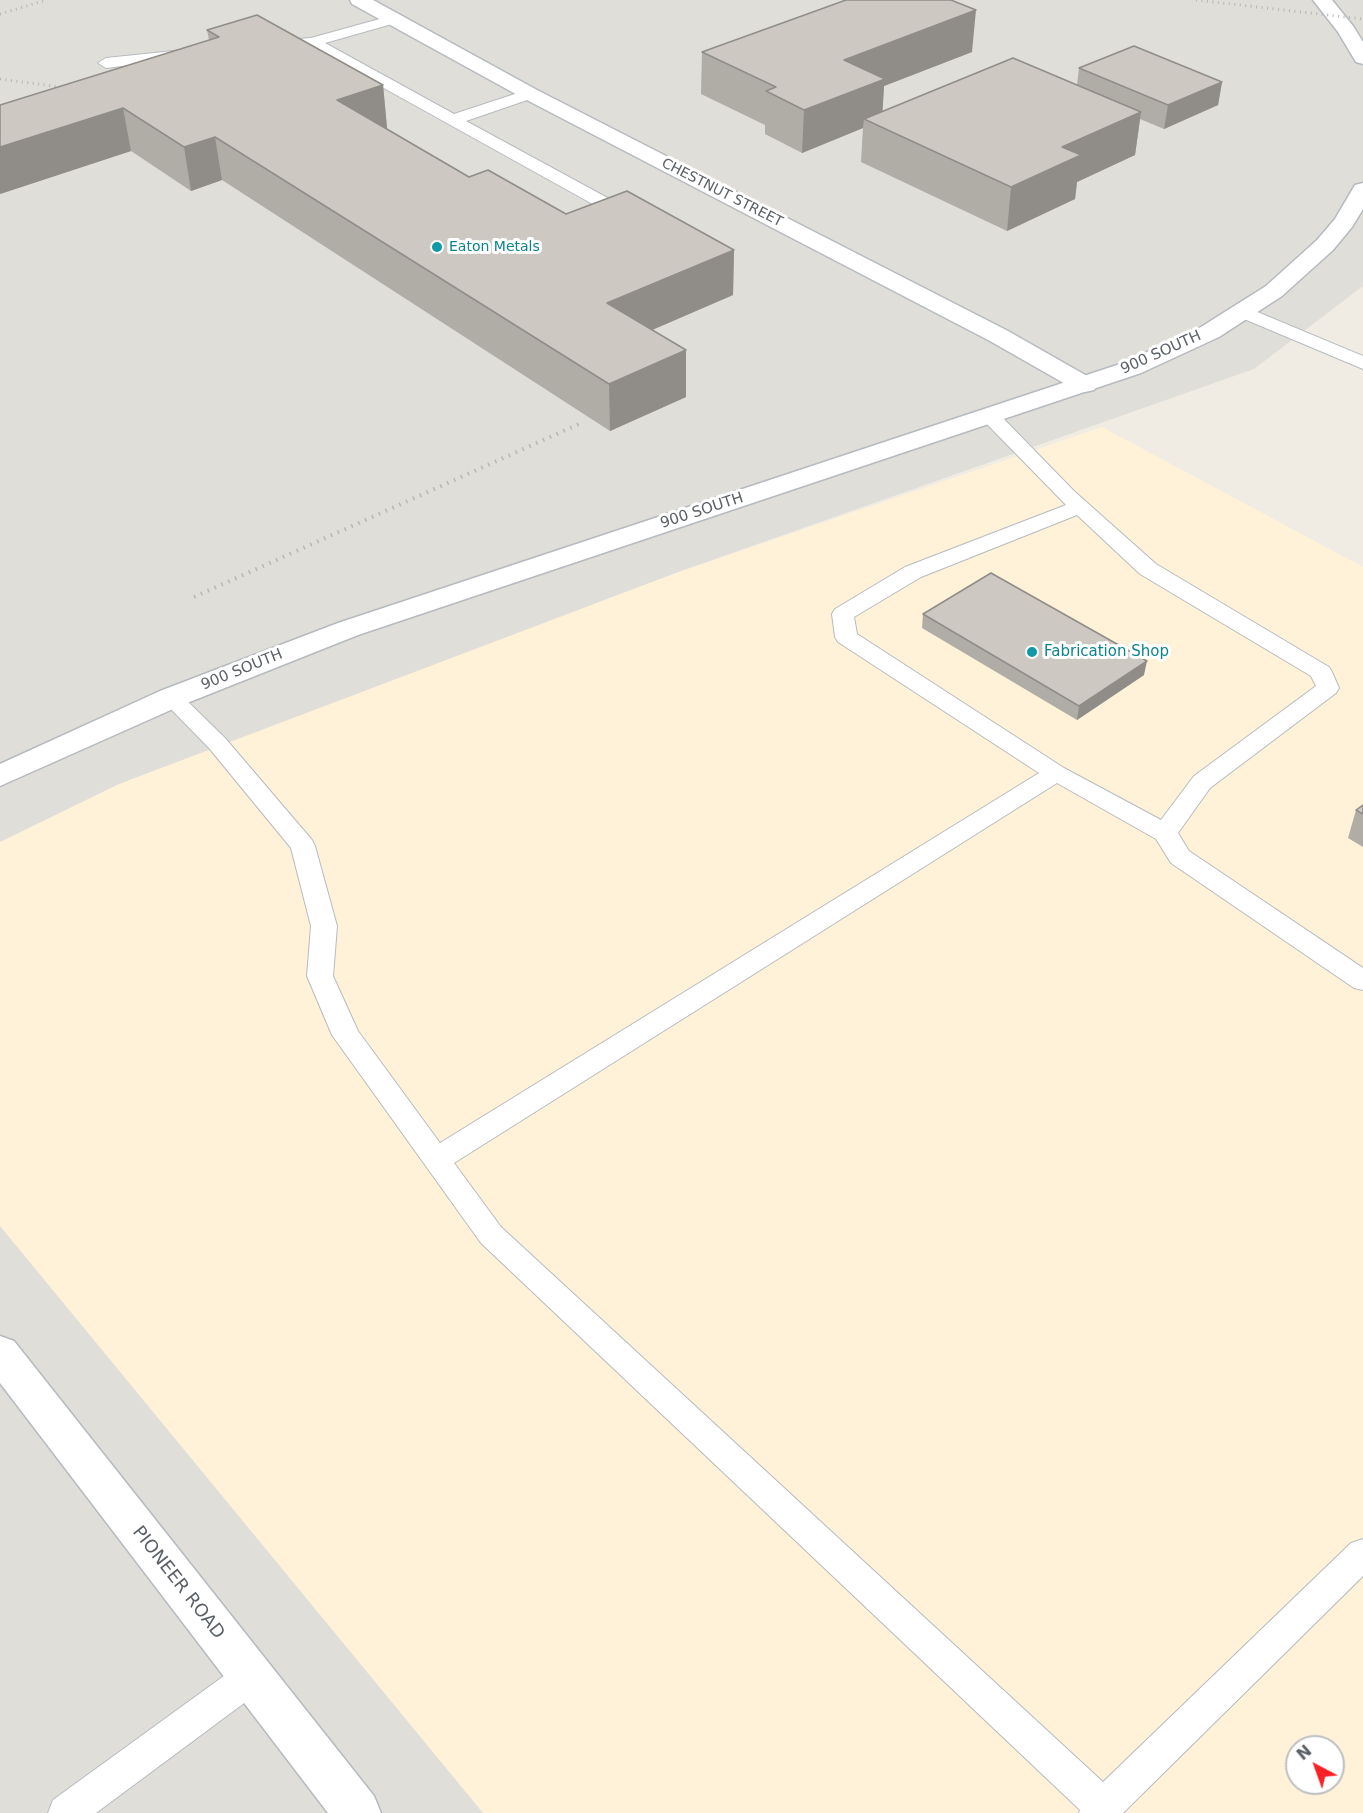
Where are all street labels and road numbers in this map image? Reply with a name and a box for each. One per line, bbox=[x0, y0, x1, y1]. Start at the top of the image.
street label: CHESTNUT STREET bbox=[659, 155, 785, 231]
street label: 900 SOUTH bbox=[1118, 327, 1204, 379]
street label: 900 SOUTH bbox=[658, 489, 746, 533]
street label: 900 SOUTH bbox=[199, 646, 285, 694]
street label: PIONEER ROAD bbox=[127, 1522, 229, 1644]

